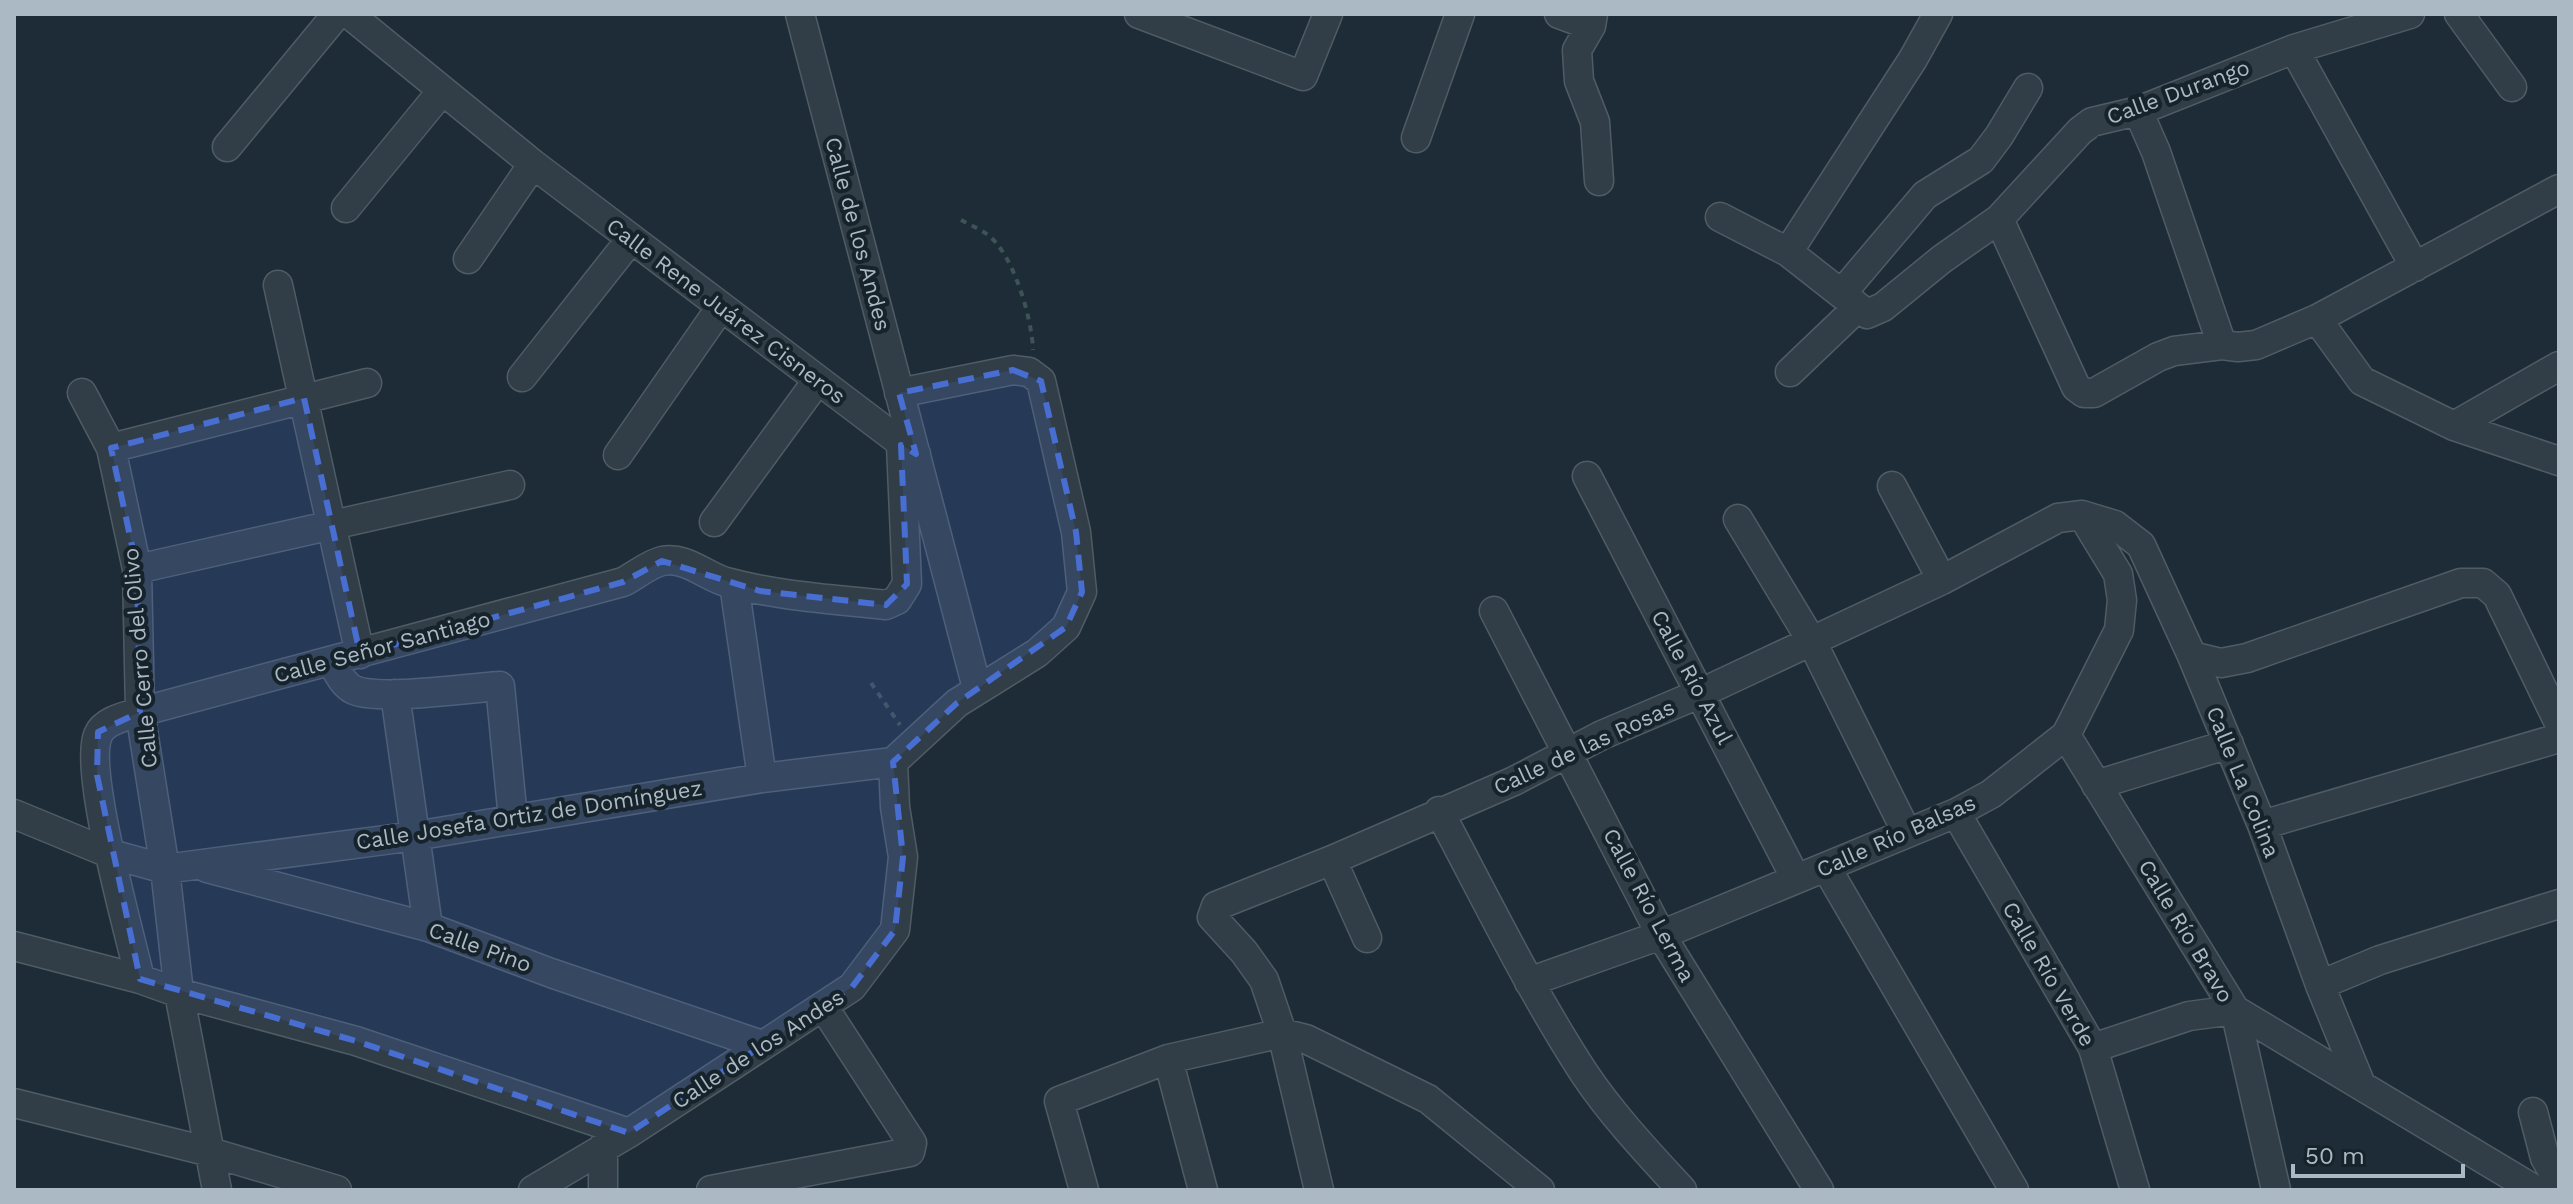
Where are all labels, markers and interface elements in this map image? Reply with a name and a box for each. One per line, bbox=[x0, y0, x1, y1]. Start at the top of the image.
street label: Calle Durango bbox=[2103, 55, 2253, 129]
street label: Calle de los Andes bbox=[820, 134, 896, 334]
street label: Calle Rene Juárez Cisneros bbox=[602, 213, 850, 409]
street label: Calle Cerro del Olivo bbox=[118, 547, 162, 769]
street label: Calle Señor Santiago bbox=[271, 606, 493, 688]
street label: Calle Río Azul bbox=[1646, 606, 1738, 748]
street label: Calle de las Rosas bbox=[1490, 694, 1678, 800]
street label: Calle La Colina bbox=[2201, 703, 2285, 861]
street label: Calle Josefa Ortiz de Domínguez bbox=[354, 775, 704, 855]
street label: Calle Río Balsas bbox=[1813, 790, 1979, 882]
street label: Calle Río Lerma bbox=[1598, 824, 1700, 986]
street label: Calle Río Bravo bbox=[2134, 855, 2238, 1007]
street label: Calle Río Verde bbox=[1998, 897, 2100, 1051]
street label: Calle Pino bbox=[425, 917, 535, 977]
street label: Calle de los Andes bbox=[668, 984, 848, 1114]
scale bar bbox=[2293, 1128, 2463, 1178]
text: 50 m bbox=[2305, 1142, 2365, 1170]

